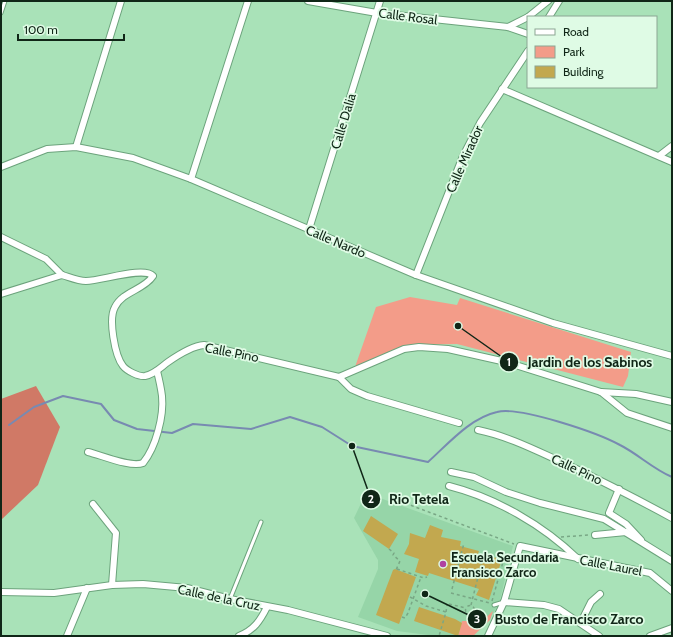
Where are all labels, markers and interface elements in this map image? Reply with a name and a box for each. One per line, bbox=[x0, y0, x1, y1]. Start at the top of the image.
street label: Calle Rosal bbox=[378, 4, 438, 28]
scale bar bbox=[18, 16, 124, 42]
legend bbox=[527, 16, 657, 88]
text: 100 m bbox=[24, 22, 58, 37]
text: Road bbox=[563, 24, 589, 39]
text: Park bbox=[563, 44, 585, 59]
text: Building bbox=[563, 64, 605, 79]
street label: Calle Dalia bbox=[327, 90, 359, 151]
street label: Calle Mirador bbox=[442, 122, 486, 195]
street label: Calle Nardo bbox=[304, 221, 368, 261]
street label: Calle Pino bbox=[204, 339, 260, 365]
callout: Jardin de los Sabinos bbox=[499, 349, 660, 375]
text: Jardin de los Sabinos bbox=[527, 353, 652, 371]
text: 1 bbox=[507, 354, 511, 369]
street label: Calle Pino bbox=[549, 450, 605, 488]
callout: Rio Tetela bbox=[361, 486, 457, 512]
text: Rio Tetela bbox=[389, 490, 449, 508]
text: 2 bbox=[368, 491, 374, 506]
place label: Escuela Secundaria Fransisco Zarco bbox=[451, 549, 559, 580]
street label: Calle Laurel bbox=[578, 551, 644, 579]
marker: Escuela Secundaria Fransisco Zarco bbox=[438, 559, 448, 569]
street label: Calle de la Cruz bbox=[176, 580, 262, 614]
callout: Busto de Francisco Zarco bbox=[467, 606, 652, 632]
text: Busto de Francisco Zarco bbox=[494, 610, 644, 628]
text: 3 bbox=[474, 611, 480, 626]

